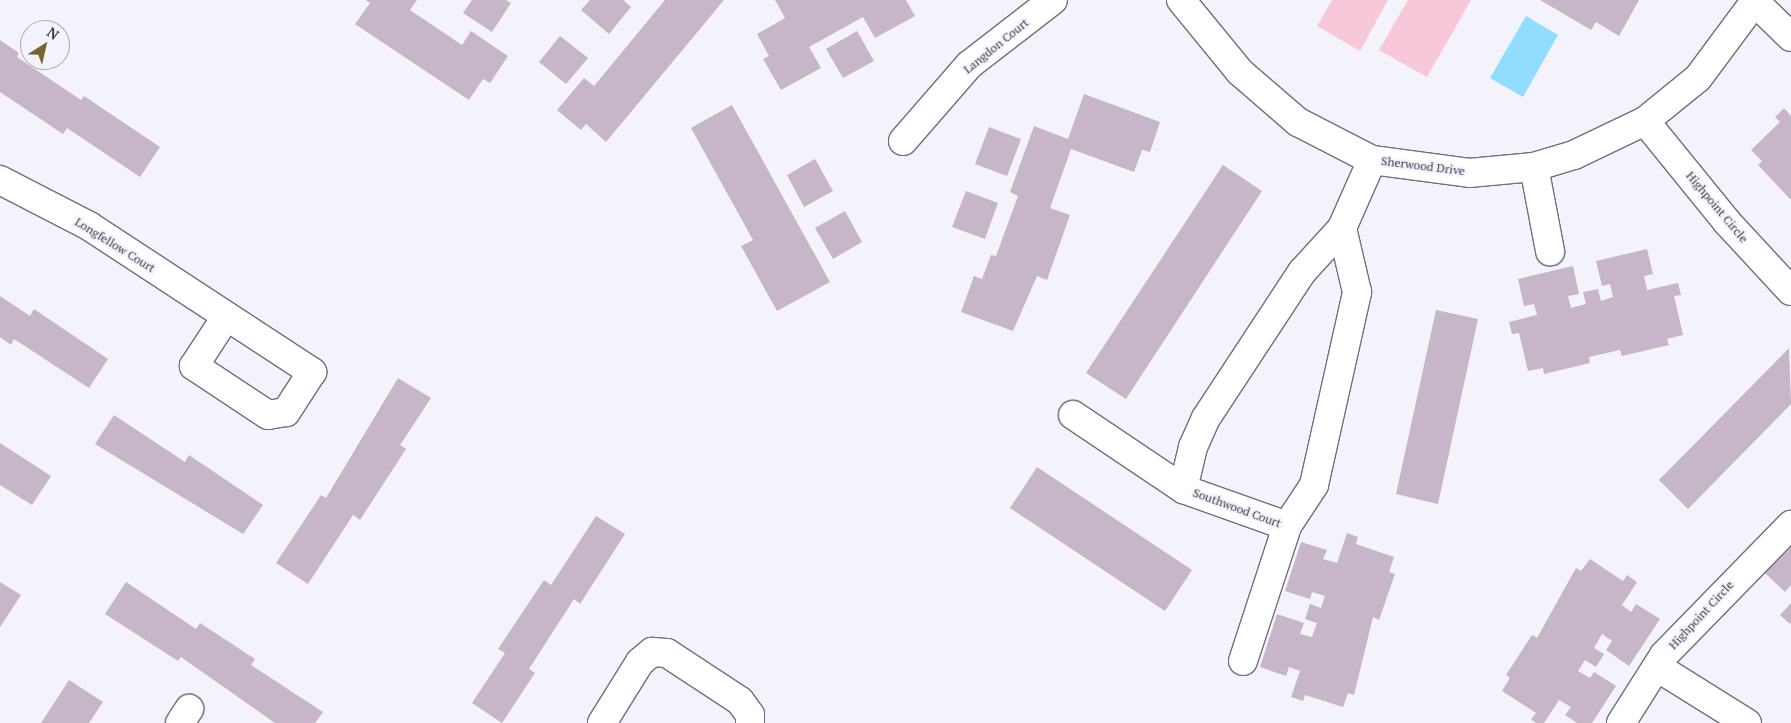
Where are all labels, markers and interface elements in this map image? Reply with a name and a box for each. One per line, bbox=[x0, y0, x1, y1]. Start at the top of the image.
street label: Langdon Court bbox=[961, 15, 1031, 77]
north arrow bbox=[20, 20, 70, 70]
text: N bbox=[44, 22, 63, 44]
street label: Sherwood Drive bbox=[1380, 154, 1466, 178]
street label: Highpoint Circle bbox=[1683, 169, 1751, 245]
street label: Longfellow Court bbox=[72, 215, 158, 275]
street label: Southwood Court bbox=[1191, 485, 1283, 531]
street label: Highpoint Circle bbox=[1666, 578, 1736, 652]

